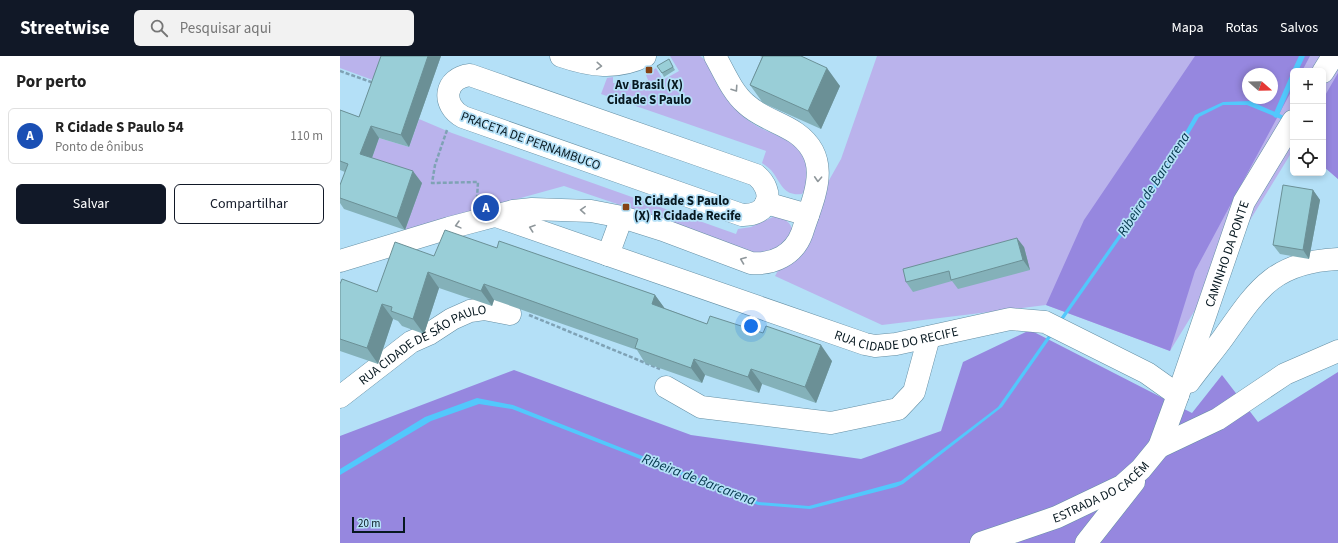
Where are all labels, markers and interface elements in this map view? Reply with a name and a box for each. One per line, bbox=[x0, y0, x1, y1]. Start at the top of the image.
search box bbox=[134, 10, 414, 46]
text: Streetwise bbox=[20, 15, 110, 42]
icon: search bbox=[148, 17, 170, 39]
text: Pesquisar aqui bbox=[180, 18, 272, 39]
text: Mapa bbox=[1172, 18, 1203, 38]
text: Rotas bbox=[1225, 18, 1258, 38]
text: Salvos bbox=[1280, 18, 1318, 38]
one-way arrow bbox=[596, 61, 602, 70]
marker: Av Brasil (X) Cidade S Paulo bbox=[644, 65, 654, 75]
north arrow bbox=[1242, 68, 1278, 104]
map controls bbox=[1290, 68, 1326, 176]
button: + bbox=[1290, 68, 1326, 104]
text: Por perto bbox=[16, 70, 86, 94]
place label: Av Brasil (X) Cidade S Paulo bbox=[607, 76, 691, 109]
one-way arrow bbox=[730, 85, 737, 92]
button: − bbox=[1290, 104, 1326, 140]
street label: PRACETA DE PERNAMBUCO bbox=[458, 107, 603, 175]
text: R Cidade S Paulo 54 bbox=[55, 117, 184, 138]
text: A bbox=[26, 127, 34, 145]
text: 110 m bbox=[290, 127, 323, 145]
water label: Ribeira de Barcarena bbox=[1113, 128, 1195, 240]
text: Ponto de ônibus bbox=[55, 138, 143, 156]
button: locate bbox=[1290, 140, 1326, 176]
one-way arrow bbox=[813, 175, 822, 182]
button: Salvar bbox=[16, 184, 166, 224]
button: Compartilhar bbox=[174, 184, 324, 224]
place label: R Cidade S Paulo (X) R Cidade Recife bbox=[634, 192, 741, 225]
pin: A bbox=[473, 193, 499, 223]
street label: CAMINHO DA PONTE bbox=[1201, 198, 1254, 310]
marker: R Cidade S Paulo (X) R Cidade Recife bbox=[621, 202, 631, 212]
one-way arrow bbox=[580, 206, 586, 215]
one-way arrow bbox=[455, 220, 462, 229]
one-way arrow bbox=[528, 224, 535, 233]
one-way arrow bbox=[740, 256, 747, 264]
street label: RUA CIDADE DE SÃO PAULO bbox=[355, 301, 487, 390]
your location bbox=[741, 316, 761, 336]
street label: RUA CIDADE DO RECIFE bbox=[832, 323, 960, 356]
water label: Ribeira de Barcarena bbox=[639, 449, 759, 511]
street label: ESTRADA DO CACÉM bbox=[1050, 458, 1154, 528]
scale bar bbox=[352, 515, 405, 534]
text: 20 m bbox=[358, 516, 380, 531]

